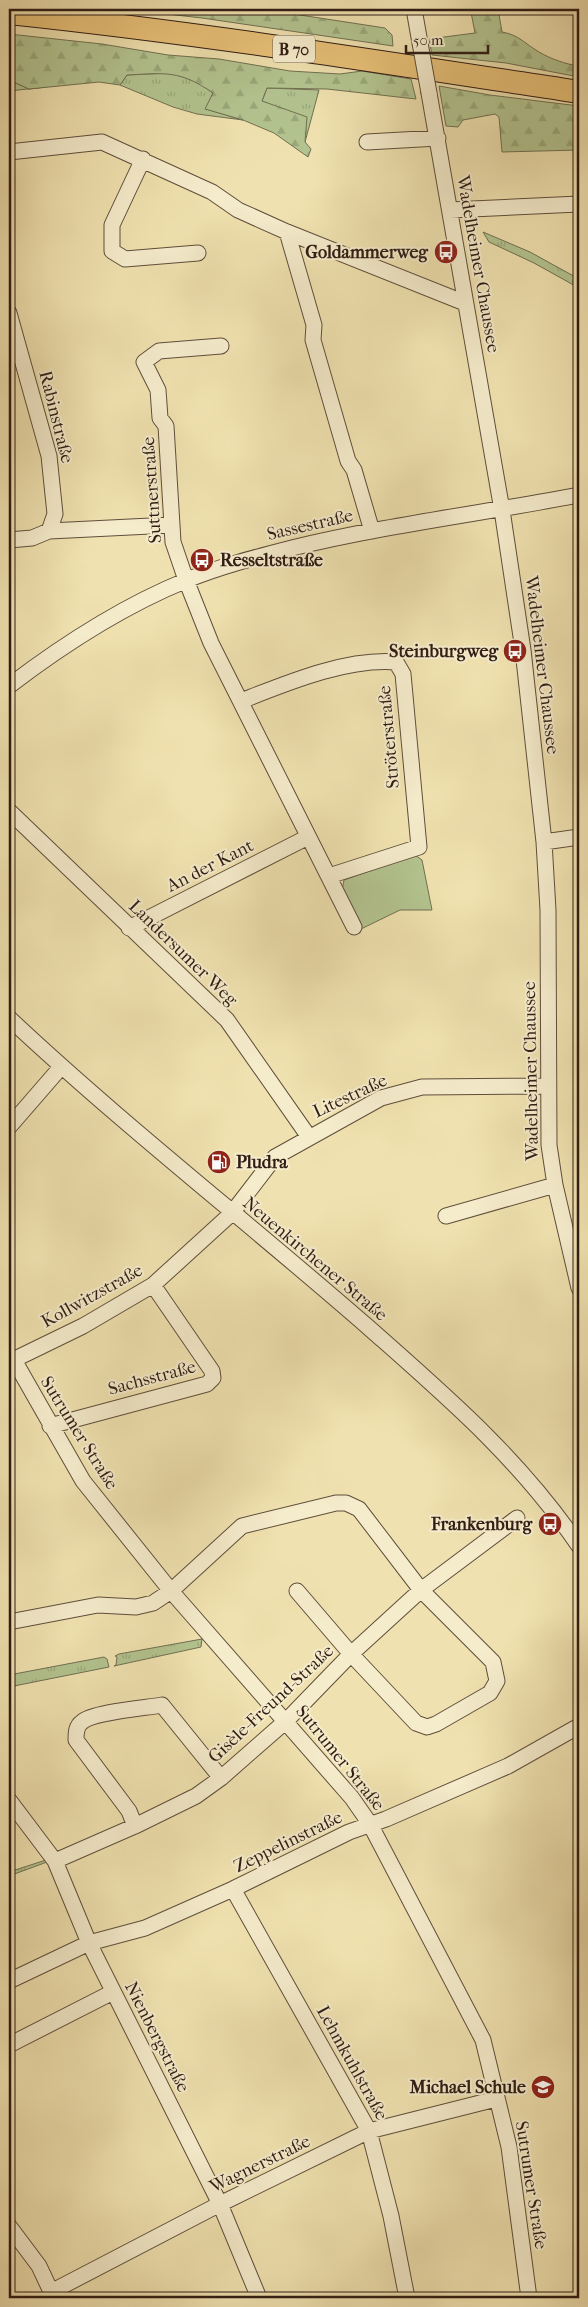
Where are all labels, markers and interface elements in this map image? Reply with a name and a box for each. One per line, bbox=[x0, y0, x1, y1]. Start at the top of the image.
scale bar bbox=[406, 22, 488, 54]
text: 50 m bbox=[413, 31, 444, 49]
road number: B 70 bbox=[273, 36, 315, 62]
street label: Wadelheimer Chaussee bbox=[452, 173, 504, 354]
bus stop icon: Goldammerweg bbox=[433, 239, 459, 265]
place label: Goldammerweg bbox=[305, 242, 429, 263]
street label: Rabinstraße bbox=[34, 369, 78, 466]
street label: Suttnerstraße bbox=[138, 436, 166, 544]
street label: Sassestraße bbox=[265, 505, 355, 545]
bus stop icon: Resseltstraße bbox=[189, 547, 215, 573]
place label: Resseltstraße bbox=[220, 550, 323, 571]
street label: Wadelheimer Chaussee bbox=[521, 574, 563, 756]
bus stop icon: Steinburgweg bbox=[502, 638, 528, 664]
place label: Steinburgweg bbox=[389, 641, 499, 662]
street label: Ströterstraße bbox=[374, 685, 404, 789]
street label: An der Kant bbox=[162, 835, 257, 897]
street label: Landersumer Weg bbox=[124, 896, 242, 1011]
street label: Wadelheimer Chaussee bbox=[519, 981, 543, 1162]
street label: Litestraße bbox=[310, 1070, 390, 1122]
fuel station icon: Pludra bbox=[206, 1149, 232, 1175]
place label: Pludra bbox=[236, 1152, 288, 1173]
street label: Neuenkirchener Straße bbox=[239, 1193, 391, 1326]
street label: Kollwitzstraße bbox=[38, 1260, 146, 1332]
street label: Sachsstraße bbox=[106, 1356, 198, 1400]
street label: Sutrumer Straße bbox=[36, 1373, 122, 1494]
bus stop icon: Frankenburg bbox=[537, 1511, 563, 1537]
place label: Frankenburg bbox=[430, 1514, 533, 1535]
street label: Gisèle-Freund-Straße bbox=[204, 1641, 338, 1767]
street label: Sutrumer Straße bbox=[291, 1701, 389, 1815]
street label: Zeppelinstraße bbox=[230, 1807, 346, 1877]
street label: Nienbergstraße bbox=[120, 1978, 194, 2096]
street label: Lehmkuhlstraße bbox=[312, 2002, 392, 2124]
school or university icon: Michael Schule bbox=[530, 2074, 556, 2100]
place label: Michael Schule bbox=[408, 2077, 526, 2098]
street label: Sutrumer Straße bbox=[511, 2119, 552, 2251]
street label: Wagnerstraße bbox=[205, 2131, 314, 2198]

